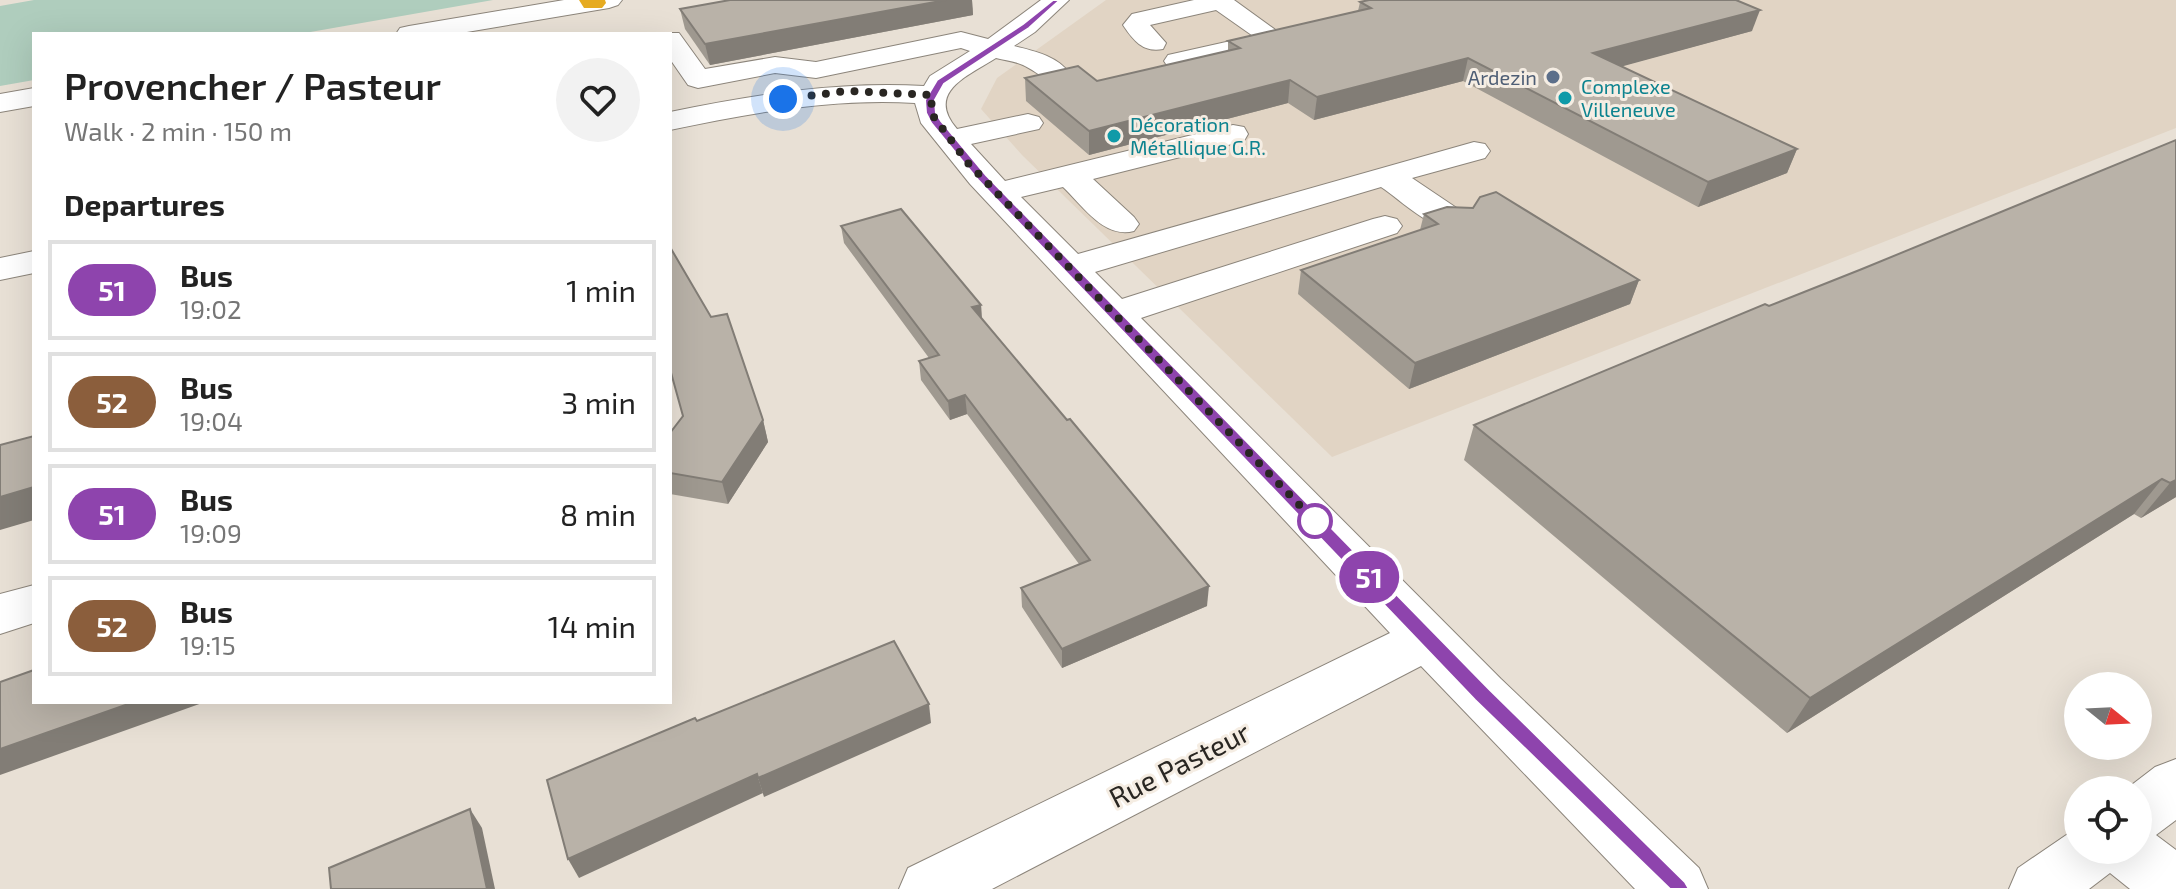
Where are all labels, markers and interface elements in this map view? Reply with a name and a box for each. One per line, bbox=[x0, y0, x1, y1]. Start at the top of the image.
button: heart bbox=[556, 58, 640, 142]
text: Provencher / Pasteur bbox=[64, 62, 441, 108]
place label: Ardezin bbox=[1468, 65, 1537, 89]
marker: Ardezin bbox=[1544, 68, 1562, 86]
place label: Complexe Villeneuve bbox=[1581, 74, 1676, 121]
your location bbox=[763, 79, 803, 119]
marker: Complexe Villeneuve bbox=[1556, 89, 1574, 107]
place label: Décoration Métallique G.R. bbox=[1130, 112, 1266, 159]
text: Walk · 2 min · 150 m bbox=[64, 115, 292, 146]
marker: Décoration Métallique G.R. bbox=[1105, 127, 1123, 145]
text: Departures bbox=[64, 186, 225, 222]
text: Bus bbox=[180, 257, 233, 293]
text: 1 min bbox=[566, 272, 636, 308]
text: 51 bbox=[98, 273, 126, 307]
text: 19:02 bbox=[180, 293, 242, 324]
text: Bus bbox=[180, 369, 233, 405]
text: 3 min bbox=[561, 384, 636, 420]
text: 52 bbox=[96, 385, 128, 419]
text: 19:04 bbox=[180, 405, 243, 436]
text: Bus bbox=[180, 481, 233, 517]
text: 8 min bbox=[560, 496, 636, 532]
text: 51 bbox=[98, 497, 126, 531]
unlabelled marker bbox=[1298, 504, 1332, 538]
text: 19:09 bbox=[180, 517, 242, 548]
line badge: 51 bbox=[1333, 551, 1405, 603]
text: 51 bbox=[1355, 560, 1383, 594]
text: Bus bbox=[180, 593, 233, 629]
text: 14 min bbox=[548, 608, 636, 644]
text: 52 bbox=[96, 609, 128, 643]
text: 19:15 bbox=[180, 629, 236, 660]
north arrow bbox=[2064, 672, 2152, 760]
map controls bbox=[2064, 672, 2152, 864]
street label: Rue Pasteur bbox=[1103, 714, 1255, 814]
button: locate bbox=[2064, 776, 2152, 864]

